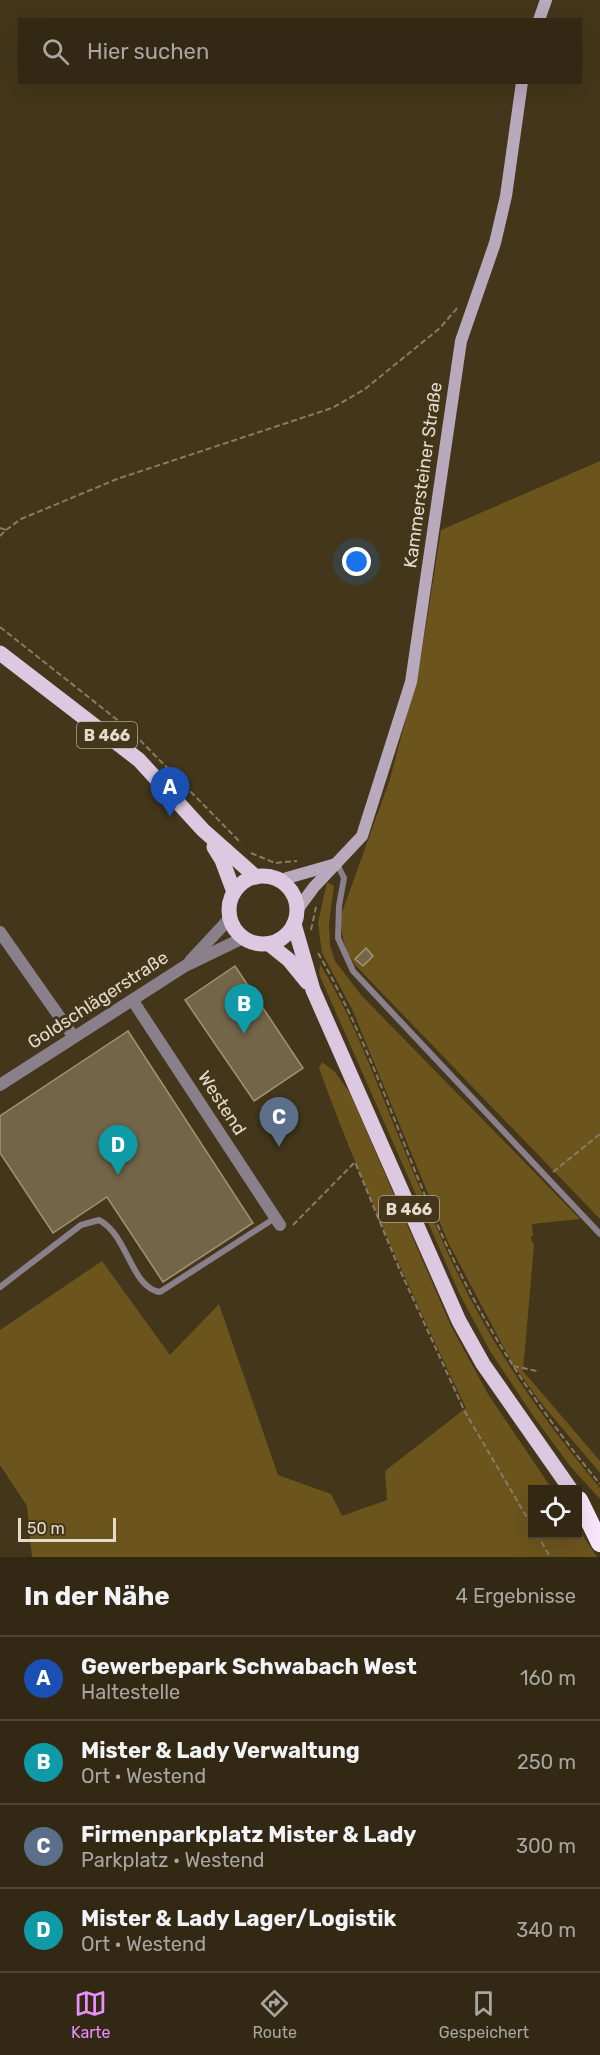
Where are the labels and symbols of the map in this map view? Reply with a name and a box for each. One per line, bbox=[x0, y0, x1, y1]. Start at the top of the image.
street label: Kammersteiner Straße bbox=[399, 381, 447, 569]
your location bbox=[342, 547, 371, 576]
road number: B 466 bbox=[77, 722, 137, 748]
pin: A bbox=[150, 768, 190, 817]
street label: Goldschlägerstraße bbox=[24, 946, 172, 1054]
pin: B bbox=[224, 984, 264, 1034]
street label: Westend bbox=[193, 1067, 251, 1139]
pin: C bbox=[260, 1098, 298, 1147]
pin: D bbox=[98, 1126, 138, 1175]
road number: B 466 bbox=[379, 1196, 439, 1222]
scale bar bbox=[18, 1515, 116, 1542]

